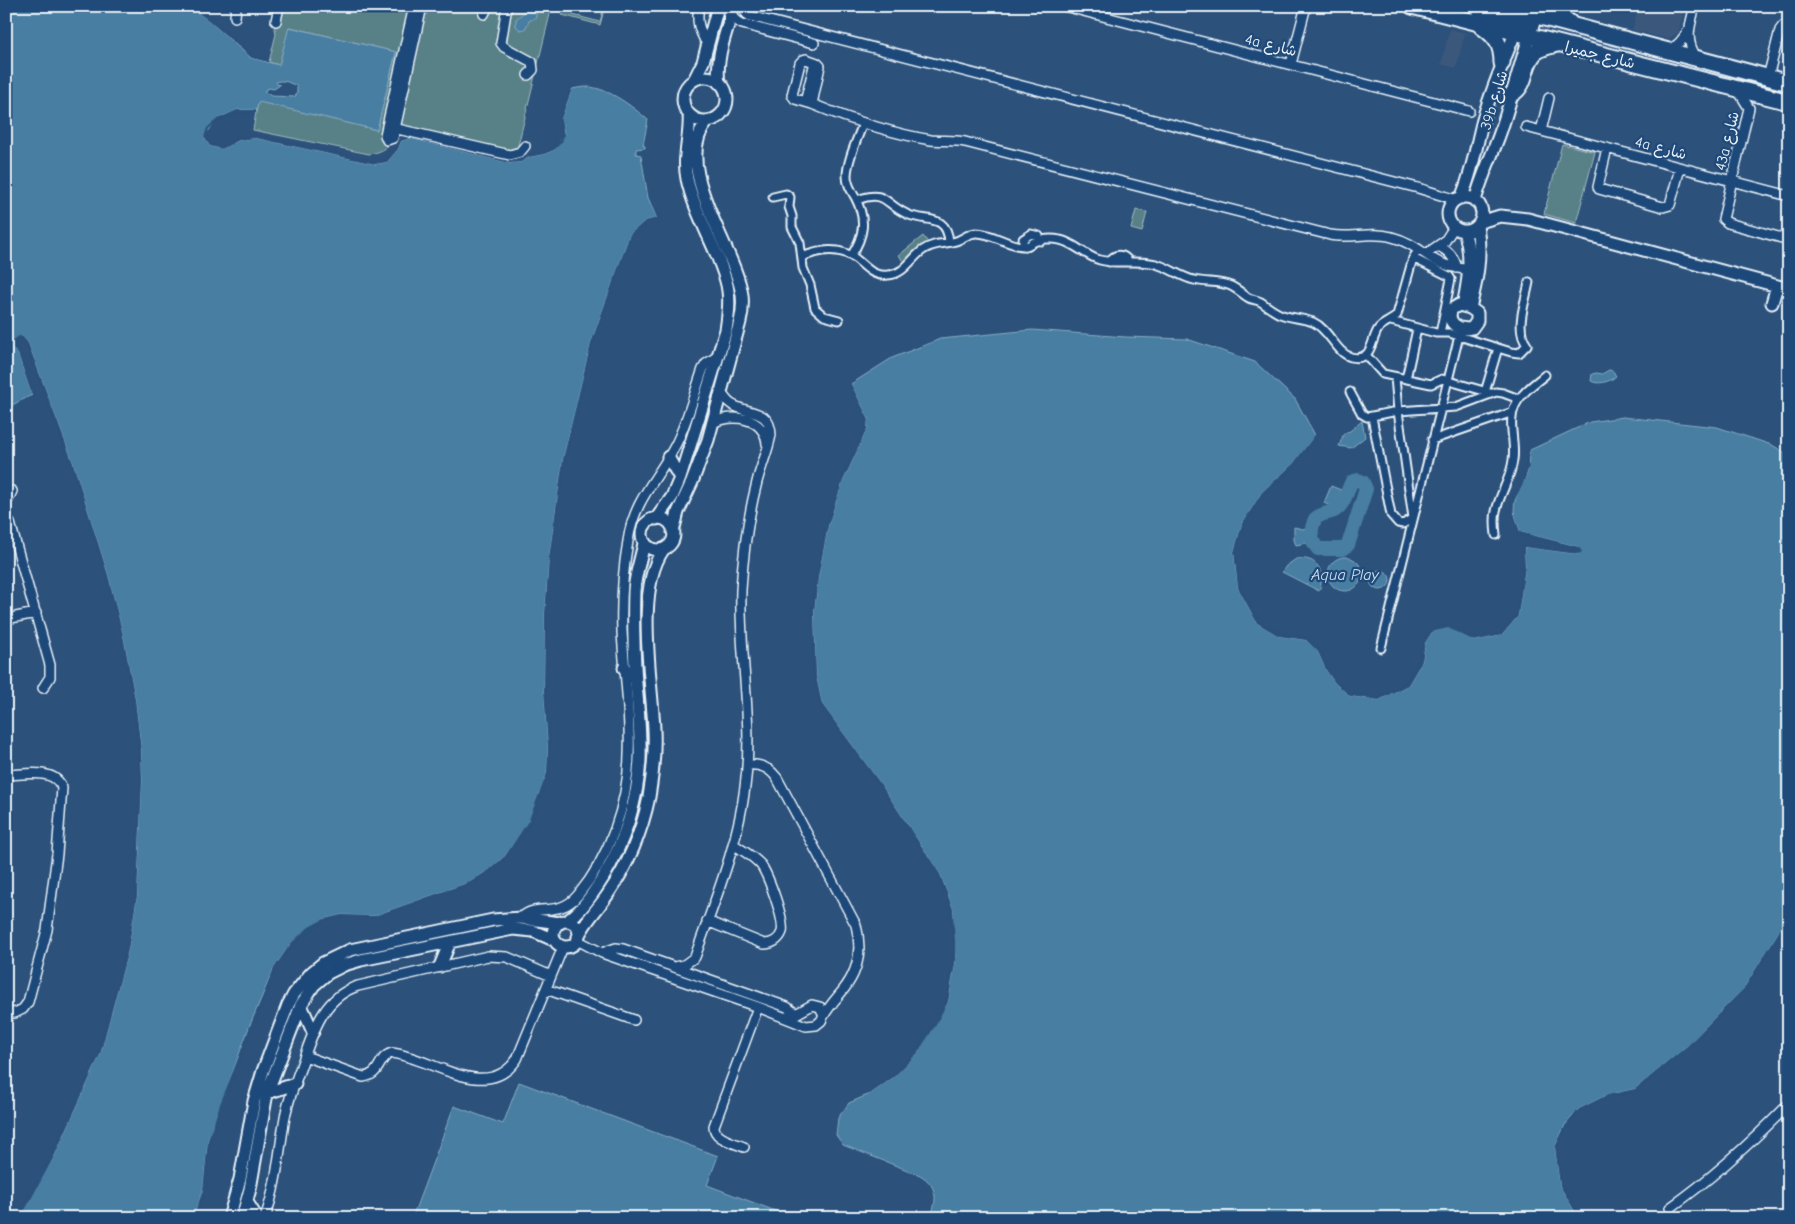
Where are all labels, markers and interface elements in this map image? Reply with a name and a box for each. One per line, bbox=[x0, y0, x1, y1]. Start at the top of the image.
street label: 4a شارع bbox=[1243, 30, 1299, 61]
street label: شارع جميرا bbox=[1563, 38, 1637, 73]
street label: 39b شارع bbox=[1476, 68, 1512, 132]
street label: 43a شارع bbox=[1711, 110, 1744, 173]
street label: 4a شارع bbox=[1633, 133, 1689, 164]
water label: Aqua Play bbox=[1310, 566, 1380, 584]

